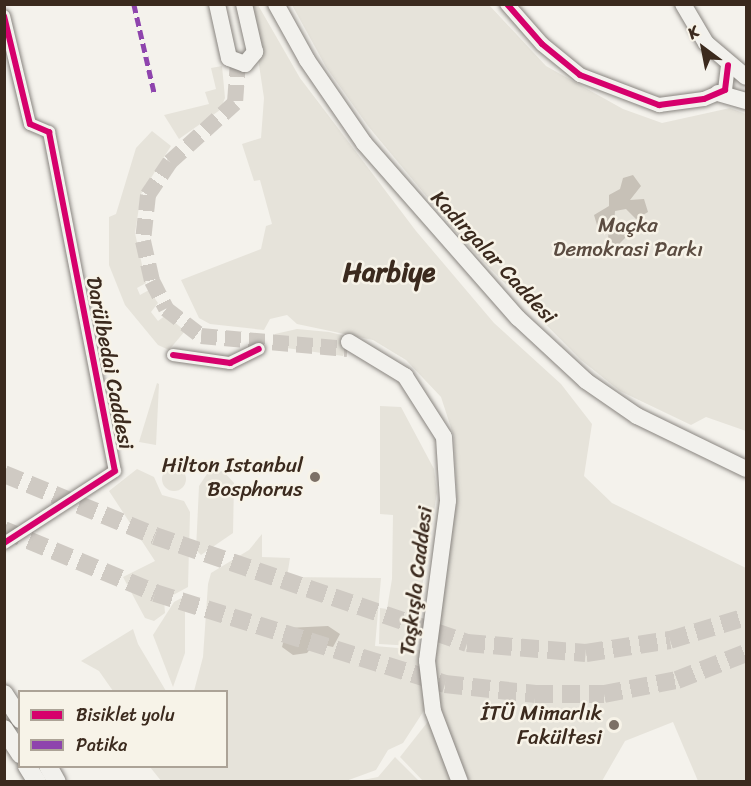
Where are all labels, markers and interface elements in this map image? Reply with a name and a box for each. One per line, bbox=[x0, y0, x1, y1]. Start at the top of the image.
text: K bbox=[681, 17, 705, 47]
north arrow bbox=[673, 18, 733, 78]
street label: Kadırgalar Caddesi bbox=[426, 186, 562, 328]
park label: Maçka Demokrasi Parkı bbox=[553, 212, 703, 262]
district label: Harbiye bbox=[343, 257, 435, 289]
street label: Darülbedai Caddesi bbox=[81, 275, 139, 451]
place label: Hilton Istanbul Bosphorus bbox=[162, 452, 303, 502]
marker: Hilton Istanbul Bosphorus bbox=[308, 470, 322, 484]
street label: Taşkışla Caddesi bbox=[394, 505, 438, 657]
legend bbox=[18, 690, 228, 768]
text: Bisiklet yolu bbox=[76, 699, 175, 731]
place label: İTÜ Mimarlık Fakültesi bbox=[482, 700, 602, 750]
marker: İTÜ Mimarlık Fakültesi bbox=[607, 718, 621, 732]
text: Patika bbox=[76, 729, 127, 761]

